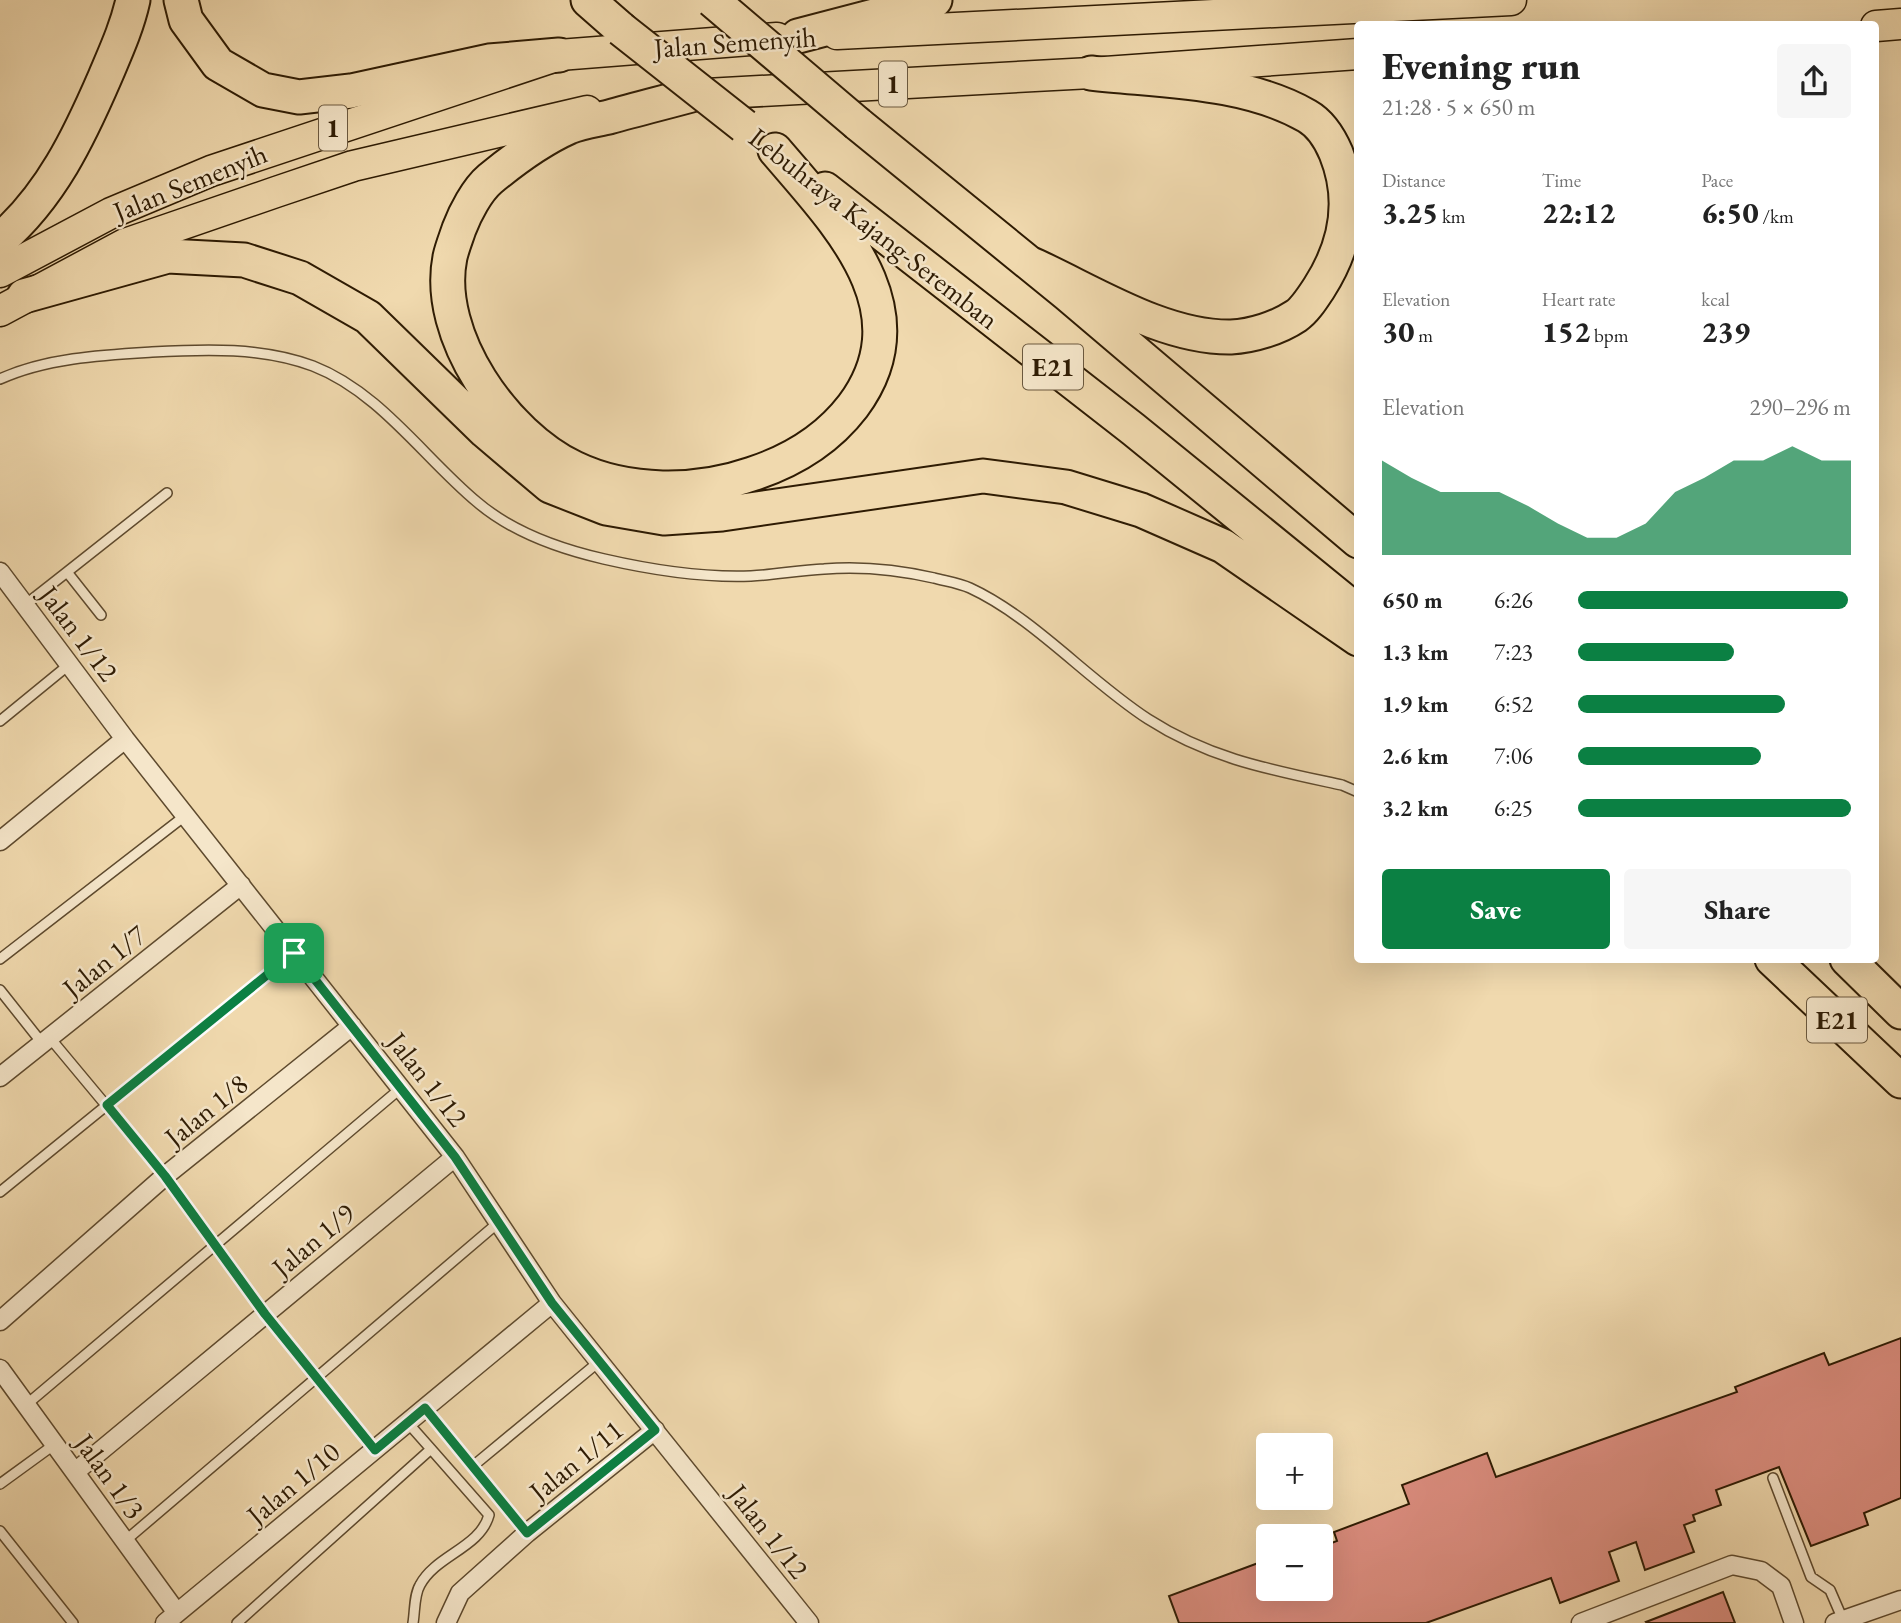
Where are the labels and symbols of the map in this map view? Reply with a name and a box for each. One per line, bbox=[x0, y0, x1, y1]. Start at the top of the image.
street label: Jalan Semenyih bbox=[651, 18, 817, 66]
road number: 1 bbox=[879, 61, 907, 106]
road number: 1 bbox=[319, 105, 347, 150]
street label: Lebuhraya Kajang-Seremban bbox=[742, 119, 1006, 337]
street label: Jalan Semenyih bbox=[106, 135, 272, 230]
road number: E21 bbox=[1023, 344, 1083, 390]
street label: Jalan 1/12 bbox=[30, 576, 127, 688]
street label: Jalan 1/7 bbox=[53, 916, 153, 1007]
pin bbox=[264, 923, 324, 983]
road number: E21 bbox=[1807, 998, 1867, 1042]
street label: Jalan 1/12 bbox=[379, 1023, 477, 1134]
street label: Jalan 1/8 bbox=[155, 1065, 255, 1156]
street label: Jalan 1/9 bbox=[263, 1195, 362, 1286]
street label: Jalan 1/11 bbox=[520, 1411, 630, 1510]
street label: Jalan 1/3 bbox=[66, 1425, 153, 1526]
street label: Jalan 1/10 bbox=[238, 1434, 347, 1534]
street label: Jalan 1/12 bbox=[720, 1475, 818, 1586]

